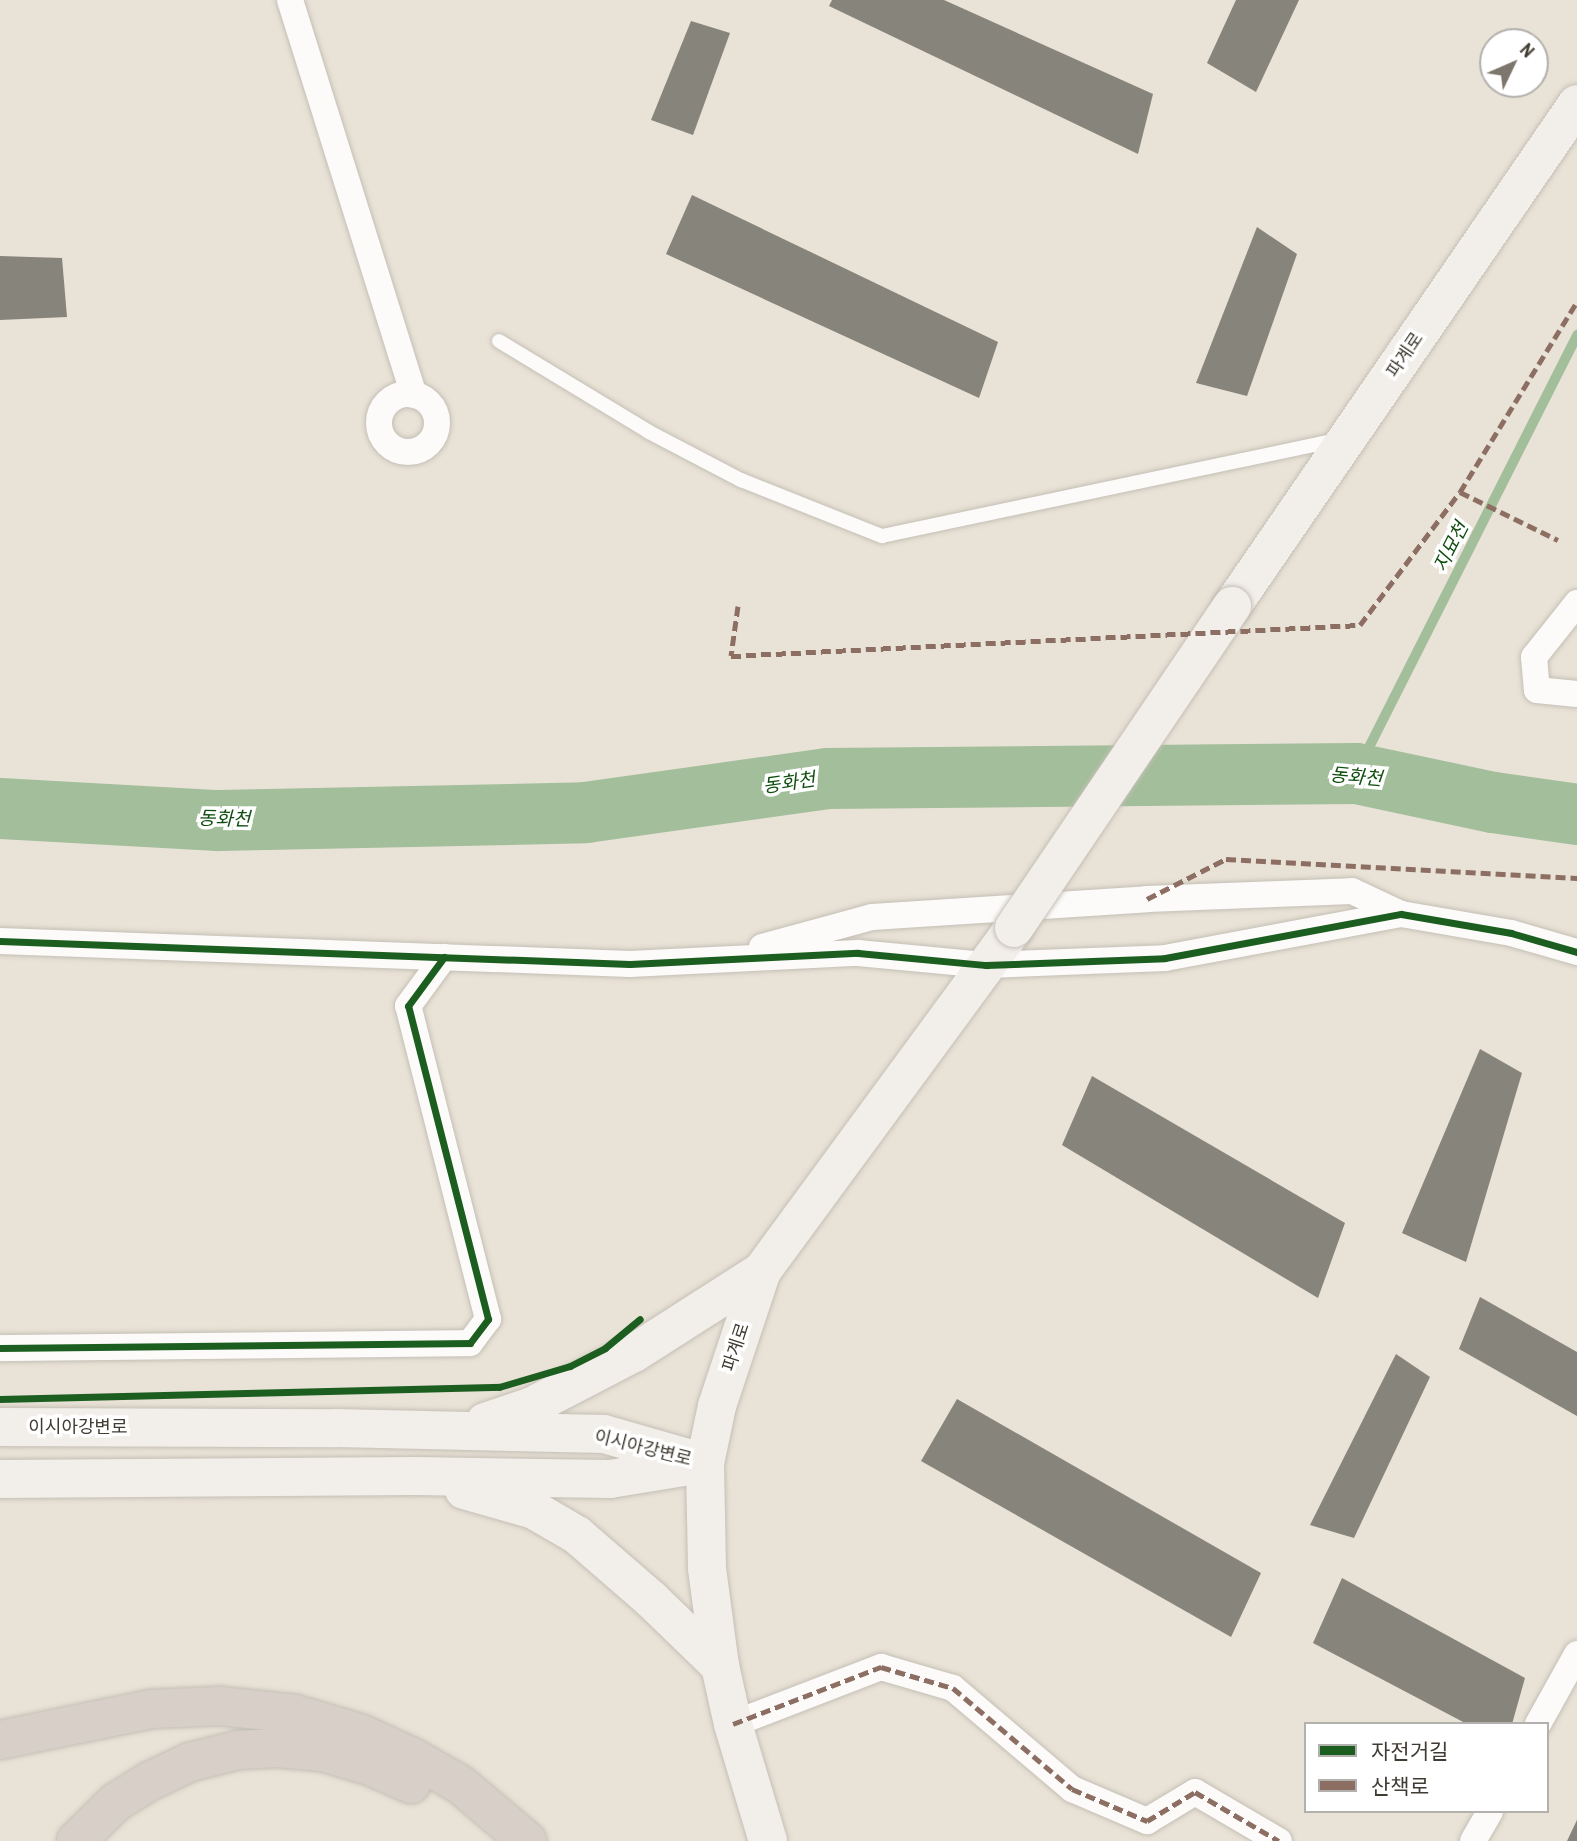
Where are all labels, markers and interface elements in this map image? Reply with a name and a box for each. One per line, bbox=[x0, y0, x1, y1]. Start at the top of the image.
north arrow bbox=[1479, 28, 1549, 98]
text: N bbox=[1514, 37, 1541, 63]
street label: 파계로 bbox=[1382, 328, 1428, 382]
water label: 지묘천 bbox=[1429, 518, 1473, 576]
water label: 동화천 bbox=[1329, 763, 1383, 791]
water label: 동화천 bbox=[761, 768, 817, 798]
water label: 동화천 bbox=[198, 807, 250, 831]
street label: 파계로 bbox=[718, 1320, 754, 1374]
street label: 이시아강변로 bbox=[28, 1416, 128, 1438]
street label: 이시아강변로 bbox=[592, 1426, 694, 1470]
legend bbox=[1304, 1722, 1549, 1813]
text: 자전거길 bbox=[1371, 1737, 1448, 1766]
text: 산책로 bbox=[1371, 1772, 1429, 1801]

